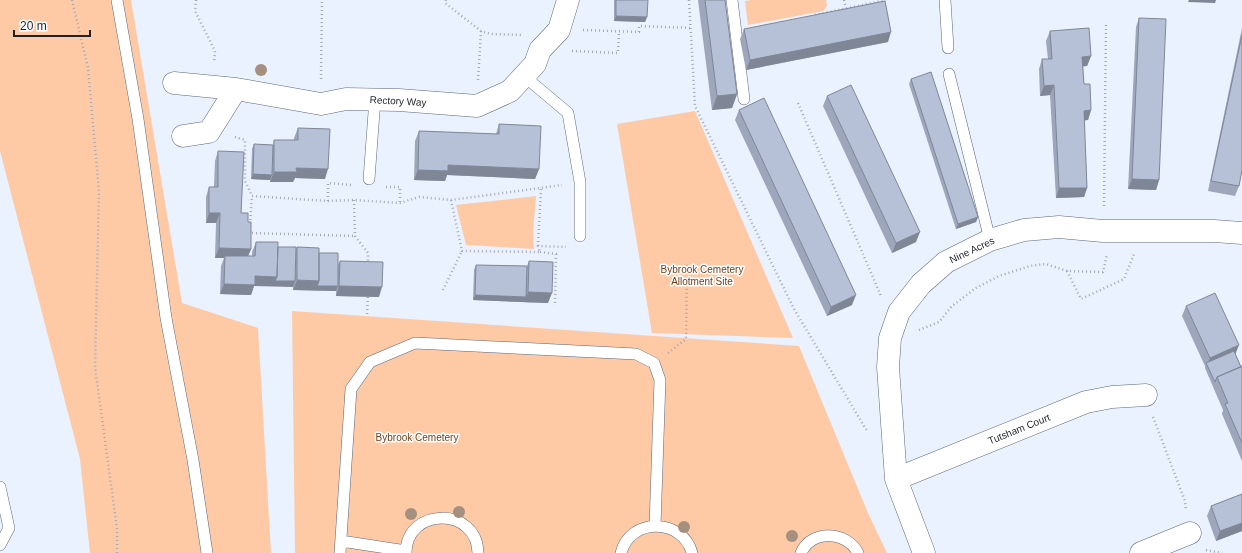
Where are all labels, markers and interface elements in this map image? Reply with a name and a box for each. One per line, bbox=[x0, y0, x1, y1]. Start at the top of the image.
scale bar bbox=[14, 12, 90, 38]
text: 20 m bbox=[20, 19, 47, 33]
street label: Rectory Way bbox=[369, 94, 427, 108]
street label: Nine Acres bbox=[948, 235, 996, 265]
park label: Bybrook Cemetery Allotment Site bbox=[661, 264, 743, 287]
street label: Tutsham Court bbox=[986, 412, 1052, 446]
park label: Bybrook Cemetery bbox=[376, 432, 458, 443]

